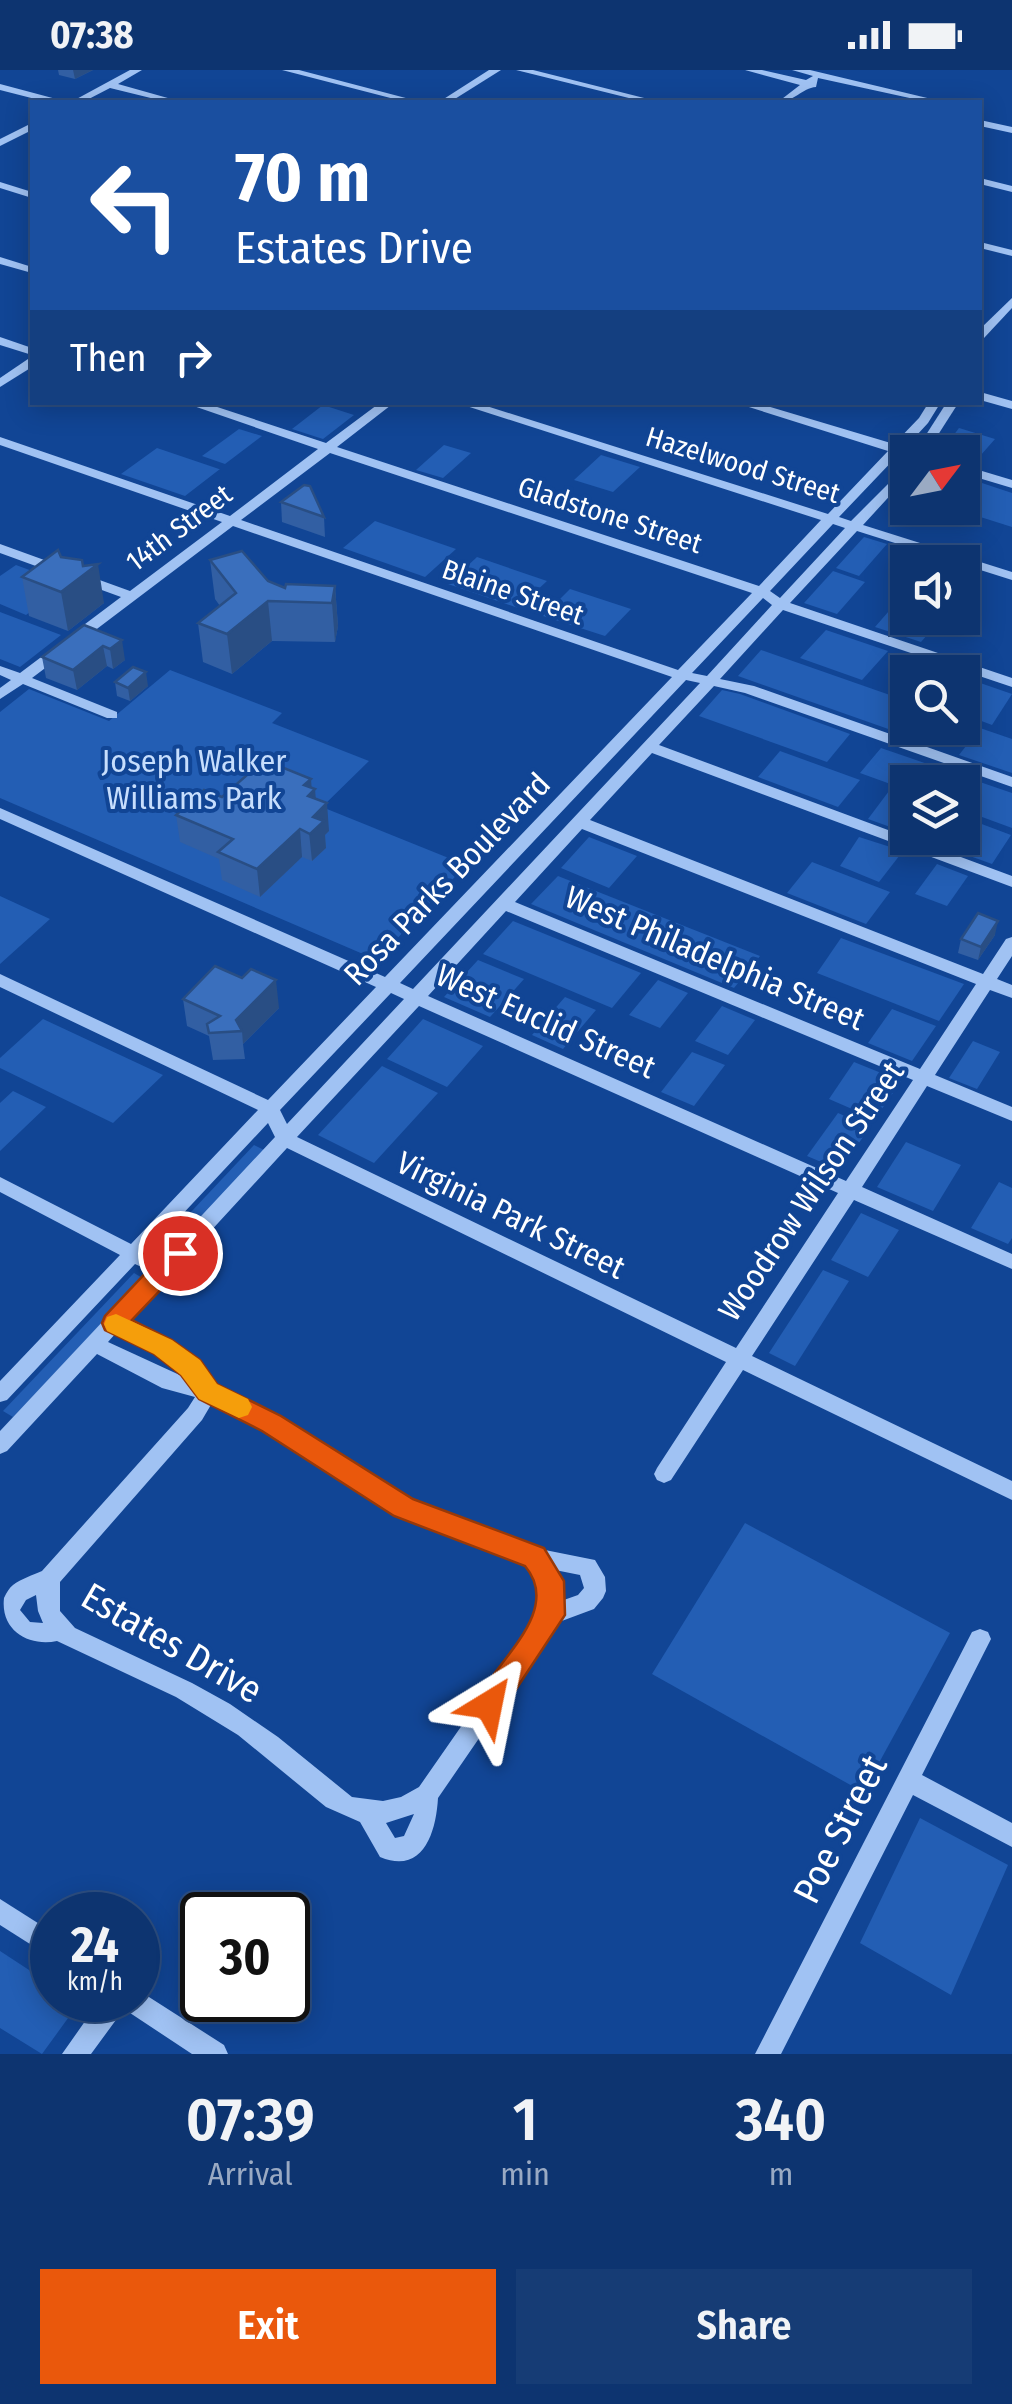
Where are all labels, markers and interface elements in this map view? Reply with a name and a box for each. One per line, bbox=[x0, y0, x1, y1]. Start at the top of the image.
text: 07:38 bbox=[50, 12, 134, 58]
text: 70 m bbox=[235, 136, 370, 220]
icon: left bbox=[70, 140, 200, 270]
text: Estates Drive bbox=[235, 221, 473, 275]
icon: right bbox=[166, 330, 221, 385]
text: Then bbox=[70, 335, 146, 381]
street label: Hazelwood Street bbox=[642, 420, 845, 510]
north arrow bbox=[890, 435, 980, 525]
map controls bbox=[890, 435, 980, 855]
street label: Gladstone Street bbox=[514, 470, 707, 561]
street label: 14th Street bbox=[120, 477, 239, 578]
button: sound bbox=[890, 545, 980, 635]
street label: Blaine Street bbox=[438, 552, 589, 632]
button: search bbox=[890, 655, 980, 745]
park label: Joseph Walker Williams Park bbox=[102, 742, 286, 817]
street label: Rosa Parks Boulevard bbox=[336, 765, 558, 993]
button: layers bbox=[890, 765, 980, 855]
street label: West Philadelphia Street bbox=[560, 878, 871, 1038]
street label: West Euclid Street bbox=[431, 956, 662, 1087]
street label: Woodrow Wilson Street bbox=[710, 1054, 912, 1328]
street label: Virginia Park Street bbox=[391, 1143, 632, 1287]
pin bbox=[138, 1211, 223, 1296]
icon: arrive bbox=[153, 1226, 208, 1281]
street label: Estates Drive bbox=[74, 1573, 270, 1713]
position arrow bbox=[437, 1653, 541, 1757]
street label: Poe Street bbox=[783, 1747, 897, 1911]
speed limit sign: 30 bbox=[180, 1892, 310, 2022]
text: 24 bbox=[71, 1915, 119, 1975]
text: km/h bbox=[67, 1967, 123, 1997]
text: 07:39 bbox=[186, 2084, 315, 2156]
text: 1 bbox=[513, 2084, 538, 2156]
text: 340 bbox=[736, 2084, 826, 2156]
text: Arrival bbox=[208, 2155, 293, 2193]
text: min bbox=[500, 2155, 550, 2193]
text: m bbox=[769, 2155, 793, 2193]
button: Exit bbox=[40, 2269, 496, 2384]
button: Share bbox=[516, 2269, 972, 2384]

